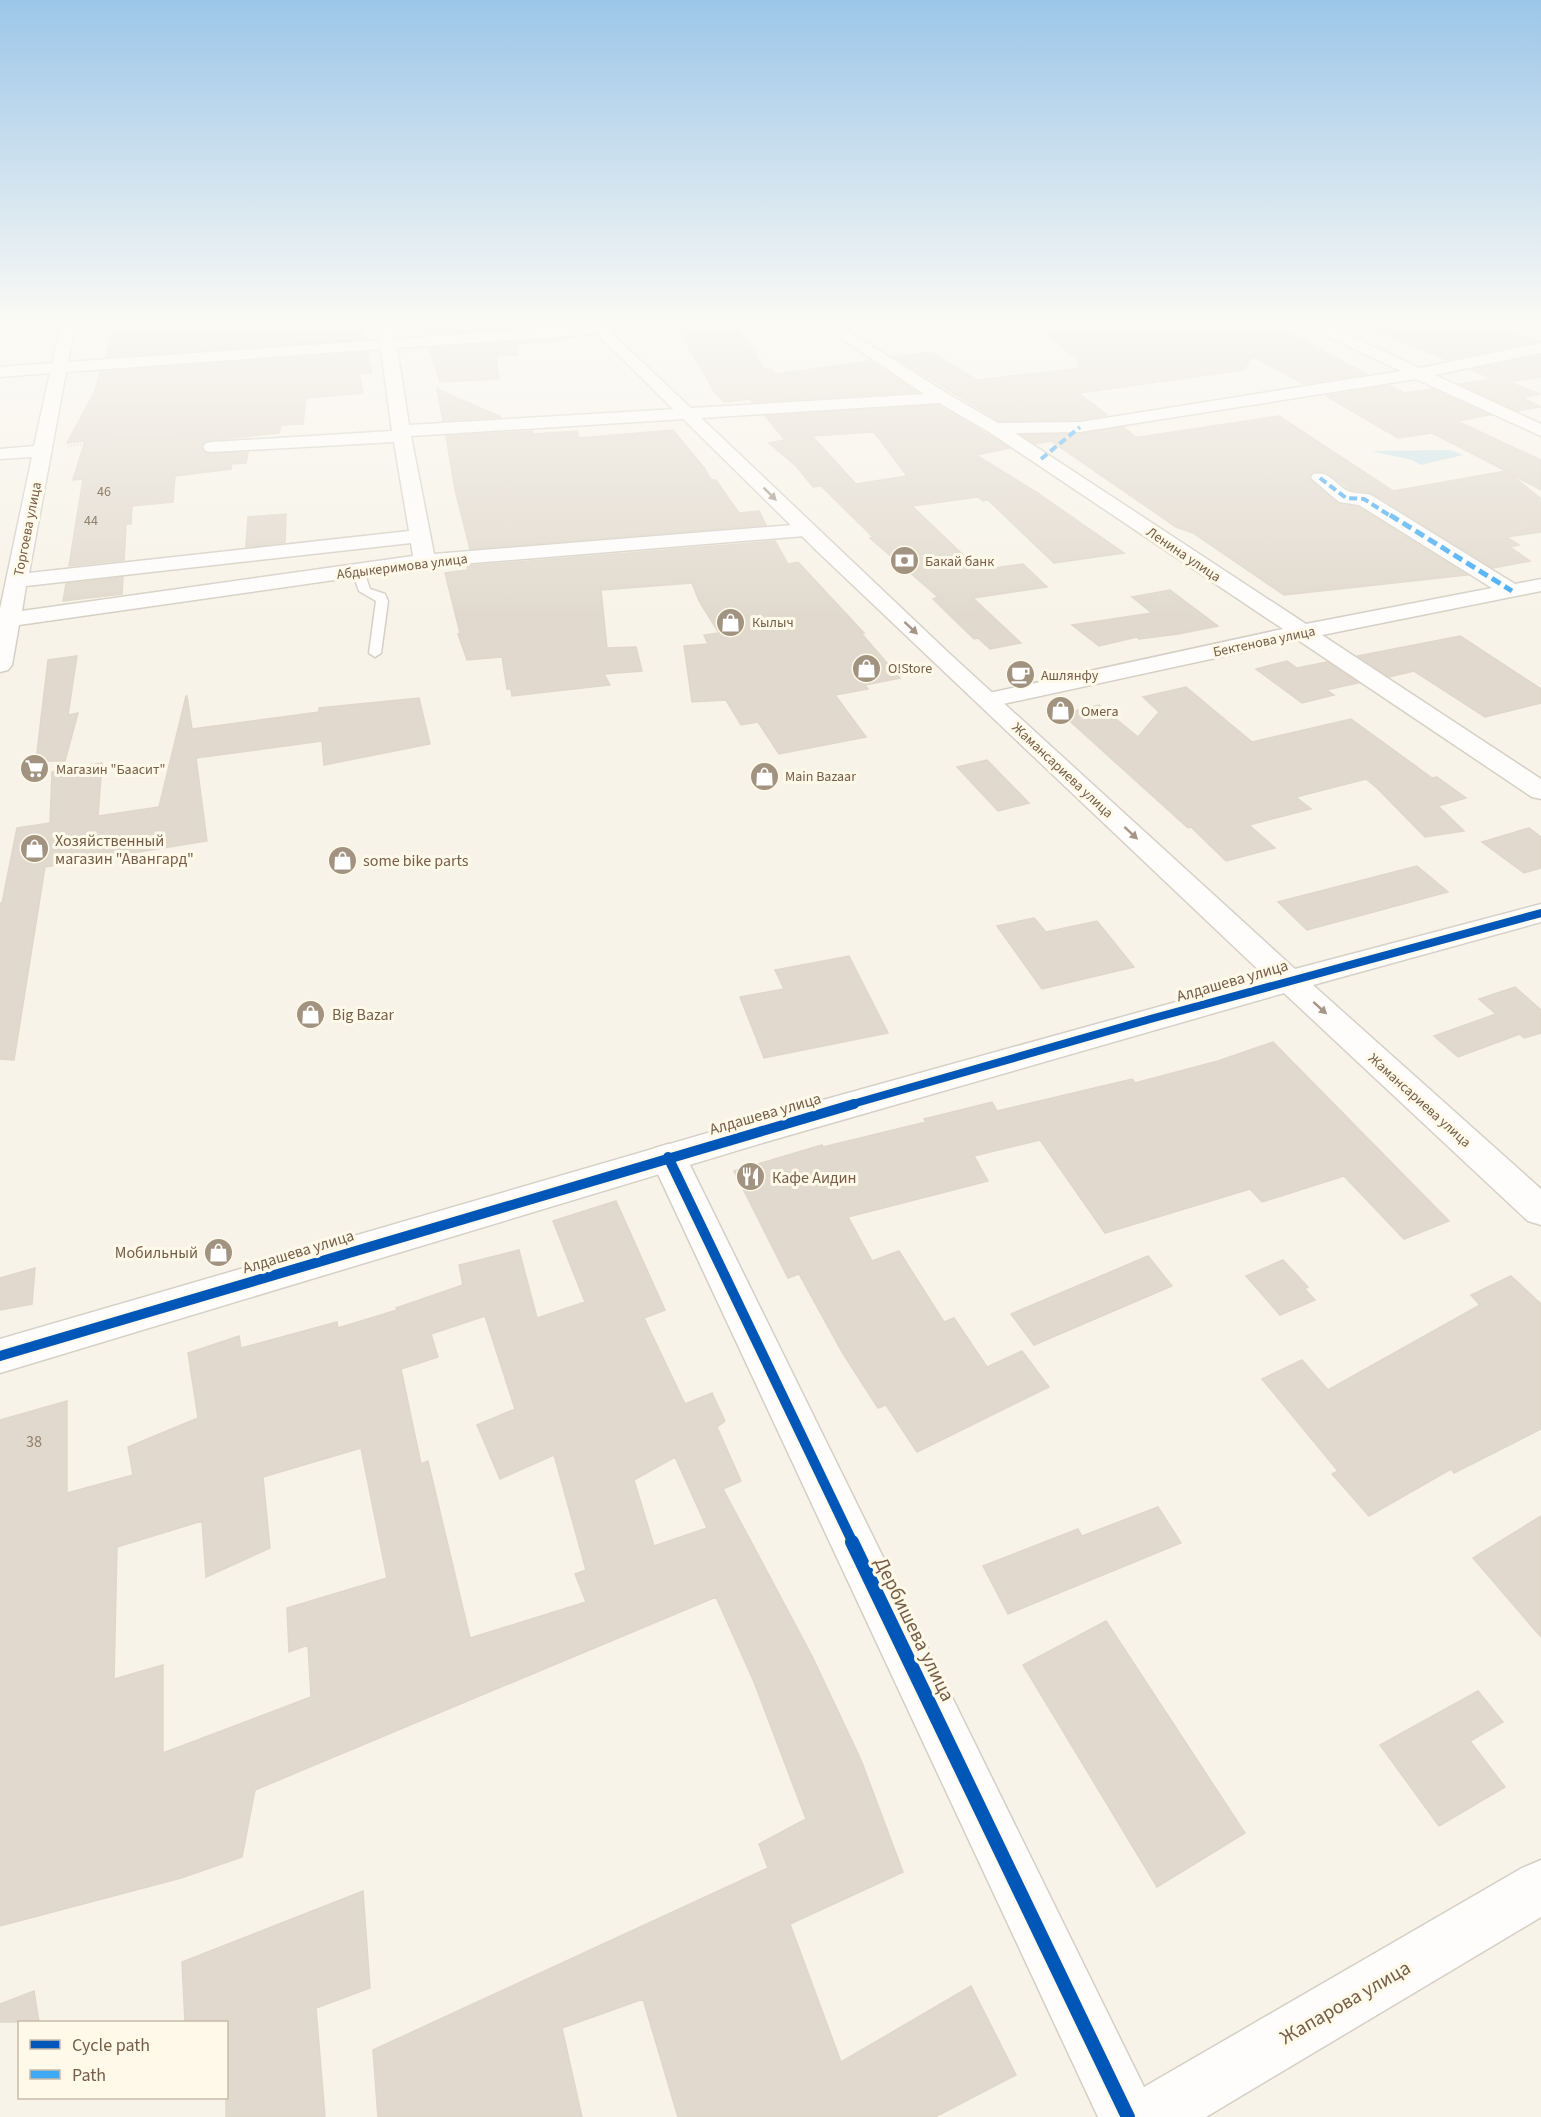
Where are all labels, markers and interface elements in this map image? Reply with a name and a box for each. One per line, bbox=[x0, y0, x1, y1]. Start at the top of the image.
street label: Торгоева улица bbox=[9, 481, 47, 578]
house number: 46 bbox=[97, 482, 111, 502]
one-way arrow bbox=[762, 487, 776, 501]
house number: 44 bbox=[84, 511, 98, 531]
street label: Ленина улица bbox=[1142, 523, 1225, 587]
bank icon: Бакай банк bbox=[888, 545, 920, 577]
street label: Абдыкеримова улица bbox=[336, 549, 469, 585]
place label: Бакай банк bbox=[925, 552, 994, 572]
shop icon: Кылыч bbox=[715, 606, 747, 638]
place label: Кылыч bbox=[752, 613, 794, 633]
one-way arrow bbox=[903, 621, 918, 634]
street label: Бектенова улица bbox=[1211, 621, 1317, 663]
shop icon: O!Store bbox=[851, 652, 883, 684]
place label: O!Store bbox=[888, 659, 932, 679]
cafe icon: Ашлянфу bbox=[1004, 659, 1036, 691]
place label: Ашлянфу bbox=[1041, 666, 1099, 686]
shop icon: Омега bbox=[1044, 695, 1076, 727]
place label: Омега bbox=[1081, 702, 1118, 722]
street label: Жамансариева улица bbox=[1007, 718, 1117, 823]
supermarket icon: Магазин "Баасит" bbox=[19, 753, 51, 785]
place label: Магазин "Баасит" bbox=[56, 760, 165, 780]
shop icon: Main Bazaar bbox=[748, 760, 780, 792]
place label: Main Bazaar bbox=[785, 767, 856, 787]
one-way arrow bbox=[1123, 826, 1138, 840]
place label: Хозяйственный магазин "Авангард" bbox=[55, 830, 194, 870]
shop icon: Хозяйственный магазин "Авангард" bbox=[18, 833, 50, 865]
shop icon: some bike parts bbox=[326, 844, 358, 876]
place label: some bike parts bbox=[363, 850, 469, 872]
street label: Алдашева улица bbox=[1174, 954, 1291, 1007]
shop icon: Big Bazar bbox=[295, 998, 327, 1030]
one-way arrow bbox=[1312, 1001, 1327, 1015]
place label: Big Bazar bbox=[332, 1004, 395, 1026]
street label: Жамансариева улица bbox=[1364, 1049, 1475, 1152]
street label: Алдашева улица bbox=[707, 1087, 824, 1140]
restaurant icon: Кафе Аидин bbox=[735, 1161, 767, 1193]
place label: Кафе Аидин bbox=[772, 1167, 857, 1189]
street label: Алдашева улица bbox=[240, 1225, 357, 1279]
shop icon: Мобильный bbox=[203, 1236, 235, 1268]
place label: Мобильный bbox=[115, 1242, 198, 1264]
house number: 38 bbox=[26, 1431, 42, 1453]
street label: Дербишева улица bbox=[867, 1552, 961, 1706]
street label: Жапарова улица bbox=[1275, 1954, 1416, 2052]
legend bbox=[18, 2021, 228, 2099]
text: Cycle path bbox=[72, 2033, 150, 2058]
text: Path bbox=[72, 2063, 106, 2088]

